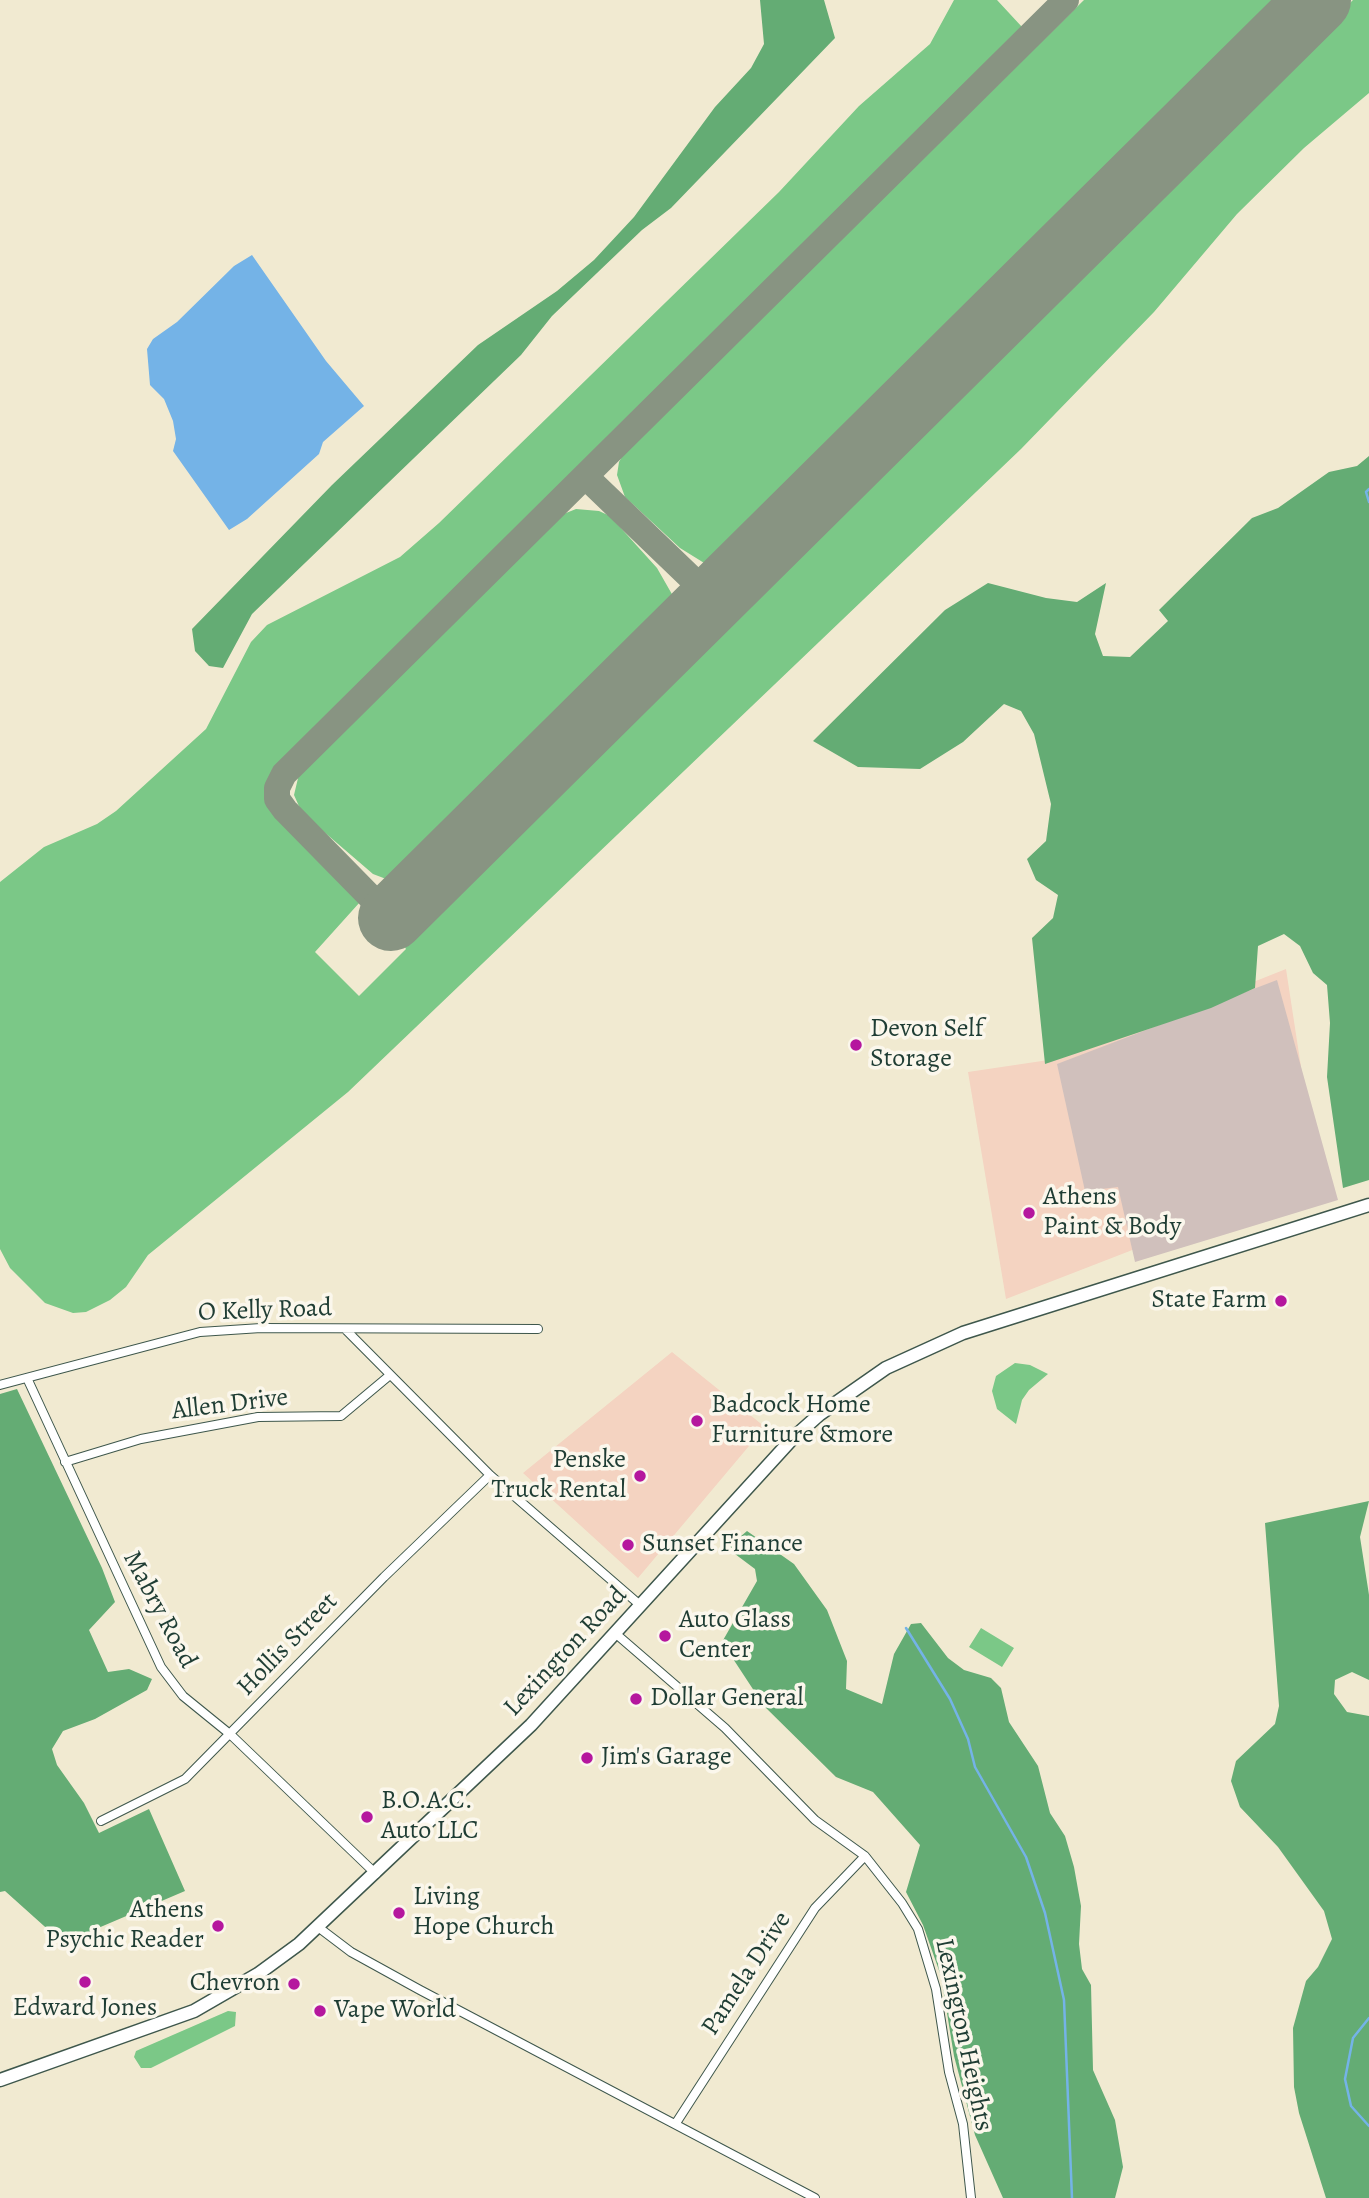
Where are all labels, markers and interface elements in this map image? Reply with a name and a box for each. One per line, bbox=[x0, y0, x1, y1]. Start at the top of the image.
place label: Devon Self Storage bbox=[870, 1014, 983, 1076]
marker: Devon Self Storage bbox=[848, 1037, 864, 1053]
place label: Athens Paint & Body bbox=[1043, 1182, 1181, 1244]
marker: Athens Paint & Body bbox=[1021, 1205, 1037, 1221]
place label: State Farm bbox=[1151, 1285, 1267, 1317]
street label: O Kelly Road bbox=[198, 1293, 332, 1329]
marker: State Farm bbox=[1273, 1293, 1289, 1309]
street label: Allen Drive bbox=[170, 1382, 290, 1428]
place label: Badcock Home Furniture &more bbox=[711, 1390, 893, 1452]
marker: Badcock Home Furniture &more bbox=[689, 1413, 705, 1429]
place label: Penske Truck Rental bbox=[491, 1445, 626, 1506]
marker: Penske Truck Rental bbox=[632, 1468, 648, 1484]
place label: Sunset Finance bbox=[642, 1529, 803, 1561]
marker: Sunset Finance bbox=[620, 1537, 636, 1553]
street label: Mabry Road bbox=[115, 1546, 203, 1674]
street label: Lexington Road bbox=[498, 1581, 634, 1723]
street label: Hollis Street bbox=[231, 1587, 345, 1703]
place label: Auto Glass Center bbox=[679, 1605, 791, 1666]
marker: Auto Glass Center bbox=[657, 1628, 673, 1644]
place label: Dollar General bbox=[650, 1683, 804, 1715]
marker: Dollar General bbox=[628, 1691, 644, 1707]
place label: Jim's Garage bbox=[601, 1742, 732, 1774]
marker: Jim's Garage bbox=[579, 1750, 595, 1766]
place label: B.O.A.C. Auto LLC bbox=[381, 1786, 479, 1848]
marker: B.O.A.C. Auto LLC bbox=[359, 1809, 375, 1825]
place label: Living Hope Church bbox=[413, 1882, 554, 1944]
place label: Athens Psychic Reader bbox=[45, 1895, 204, 1956]
marker: Living Hope Church bbox=[391, 1905, 407, 1921]
street label: Pamela Drive bbox=[695, 1906, 799, 2042]
marker: Athens Psychic Reader bbox=[210, 1918, 226, 1934]
street label: Lexington Heights bbox=[927, 1936, 999, 2134]
place label: Chevron bbox=[190, 1968, 280, 2000]
marker: Edward Jones bbox=[77, 1974, 93, 1990]
marker: Chevron bbox=[286, 1976, 302, 1992]
place label: Edward Jones bbox=[13, 1993, 157, 2025]
place label: Vape World bbox=[334, 1995, 456, 2027]
marker: Vape World bbox=[312, 2003, 328, 2019]

